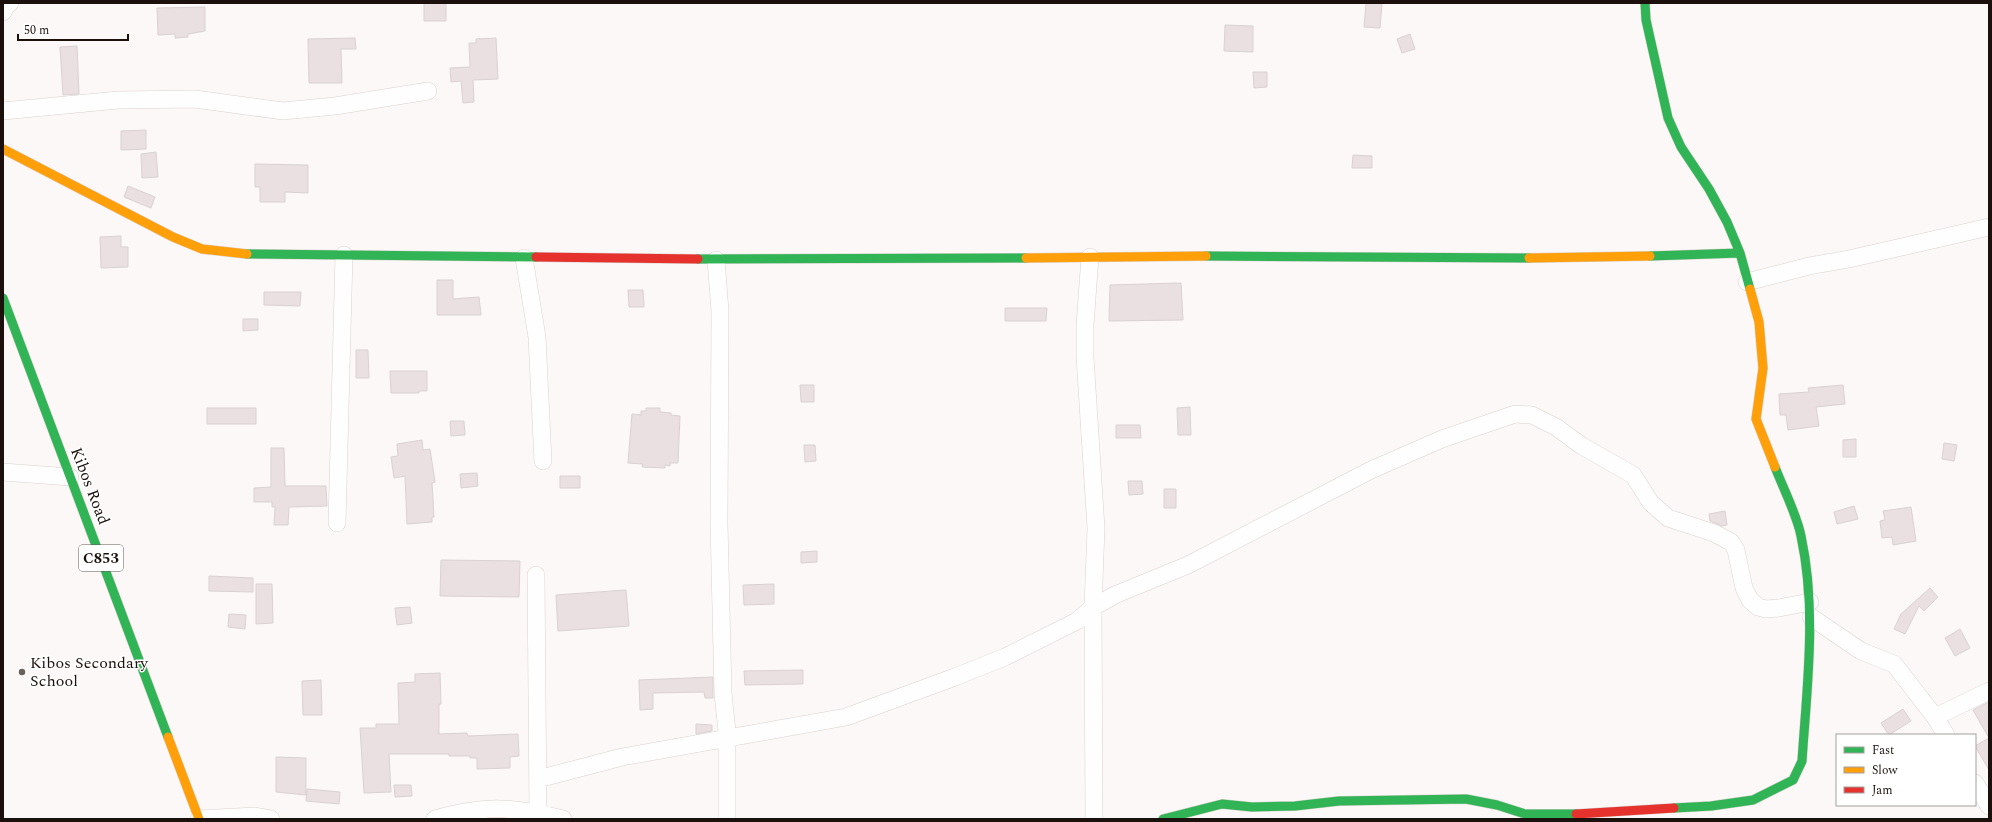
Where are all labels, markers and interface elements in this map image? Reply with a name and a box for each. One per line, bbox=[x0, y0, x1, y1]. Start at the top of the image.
scale bar bbox=[18, 16, 128, 42]
text: 50 m bbox=[24, 21, 49, 40]
street label: Kibos Road bbox=[64, 444, 116, 528]
road number: C853 bbox=[79, 545, 123, 571]
place label: Kibos Secondary School bbox=[30, 651, 149, 693]
marker: Kibos Secondary School bbox=[17, 667, 27, 677]
legend bbox=[1836, 734, 1976, 806]
text: Fast bbox=[1872, 741, 1894, 760]
text: Slow bbox=[1872, 761, 1898, 780]
text: Jam bbox=[1872, 781, 1893, 800]

